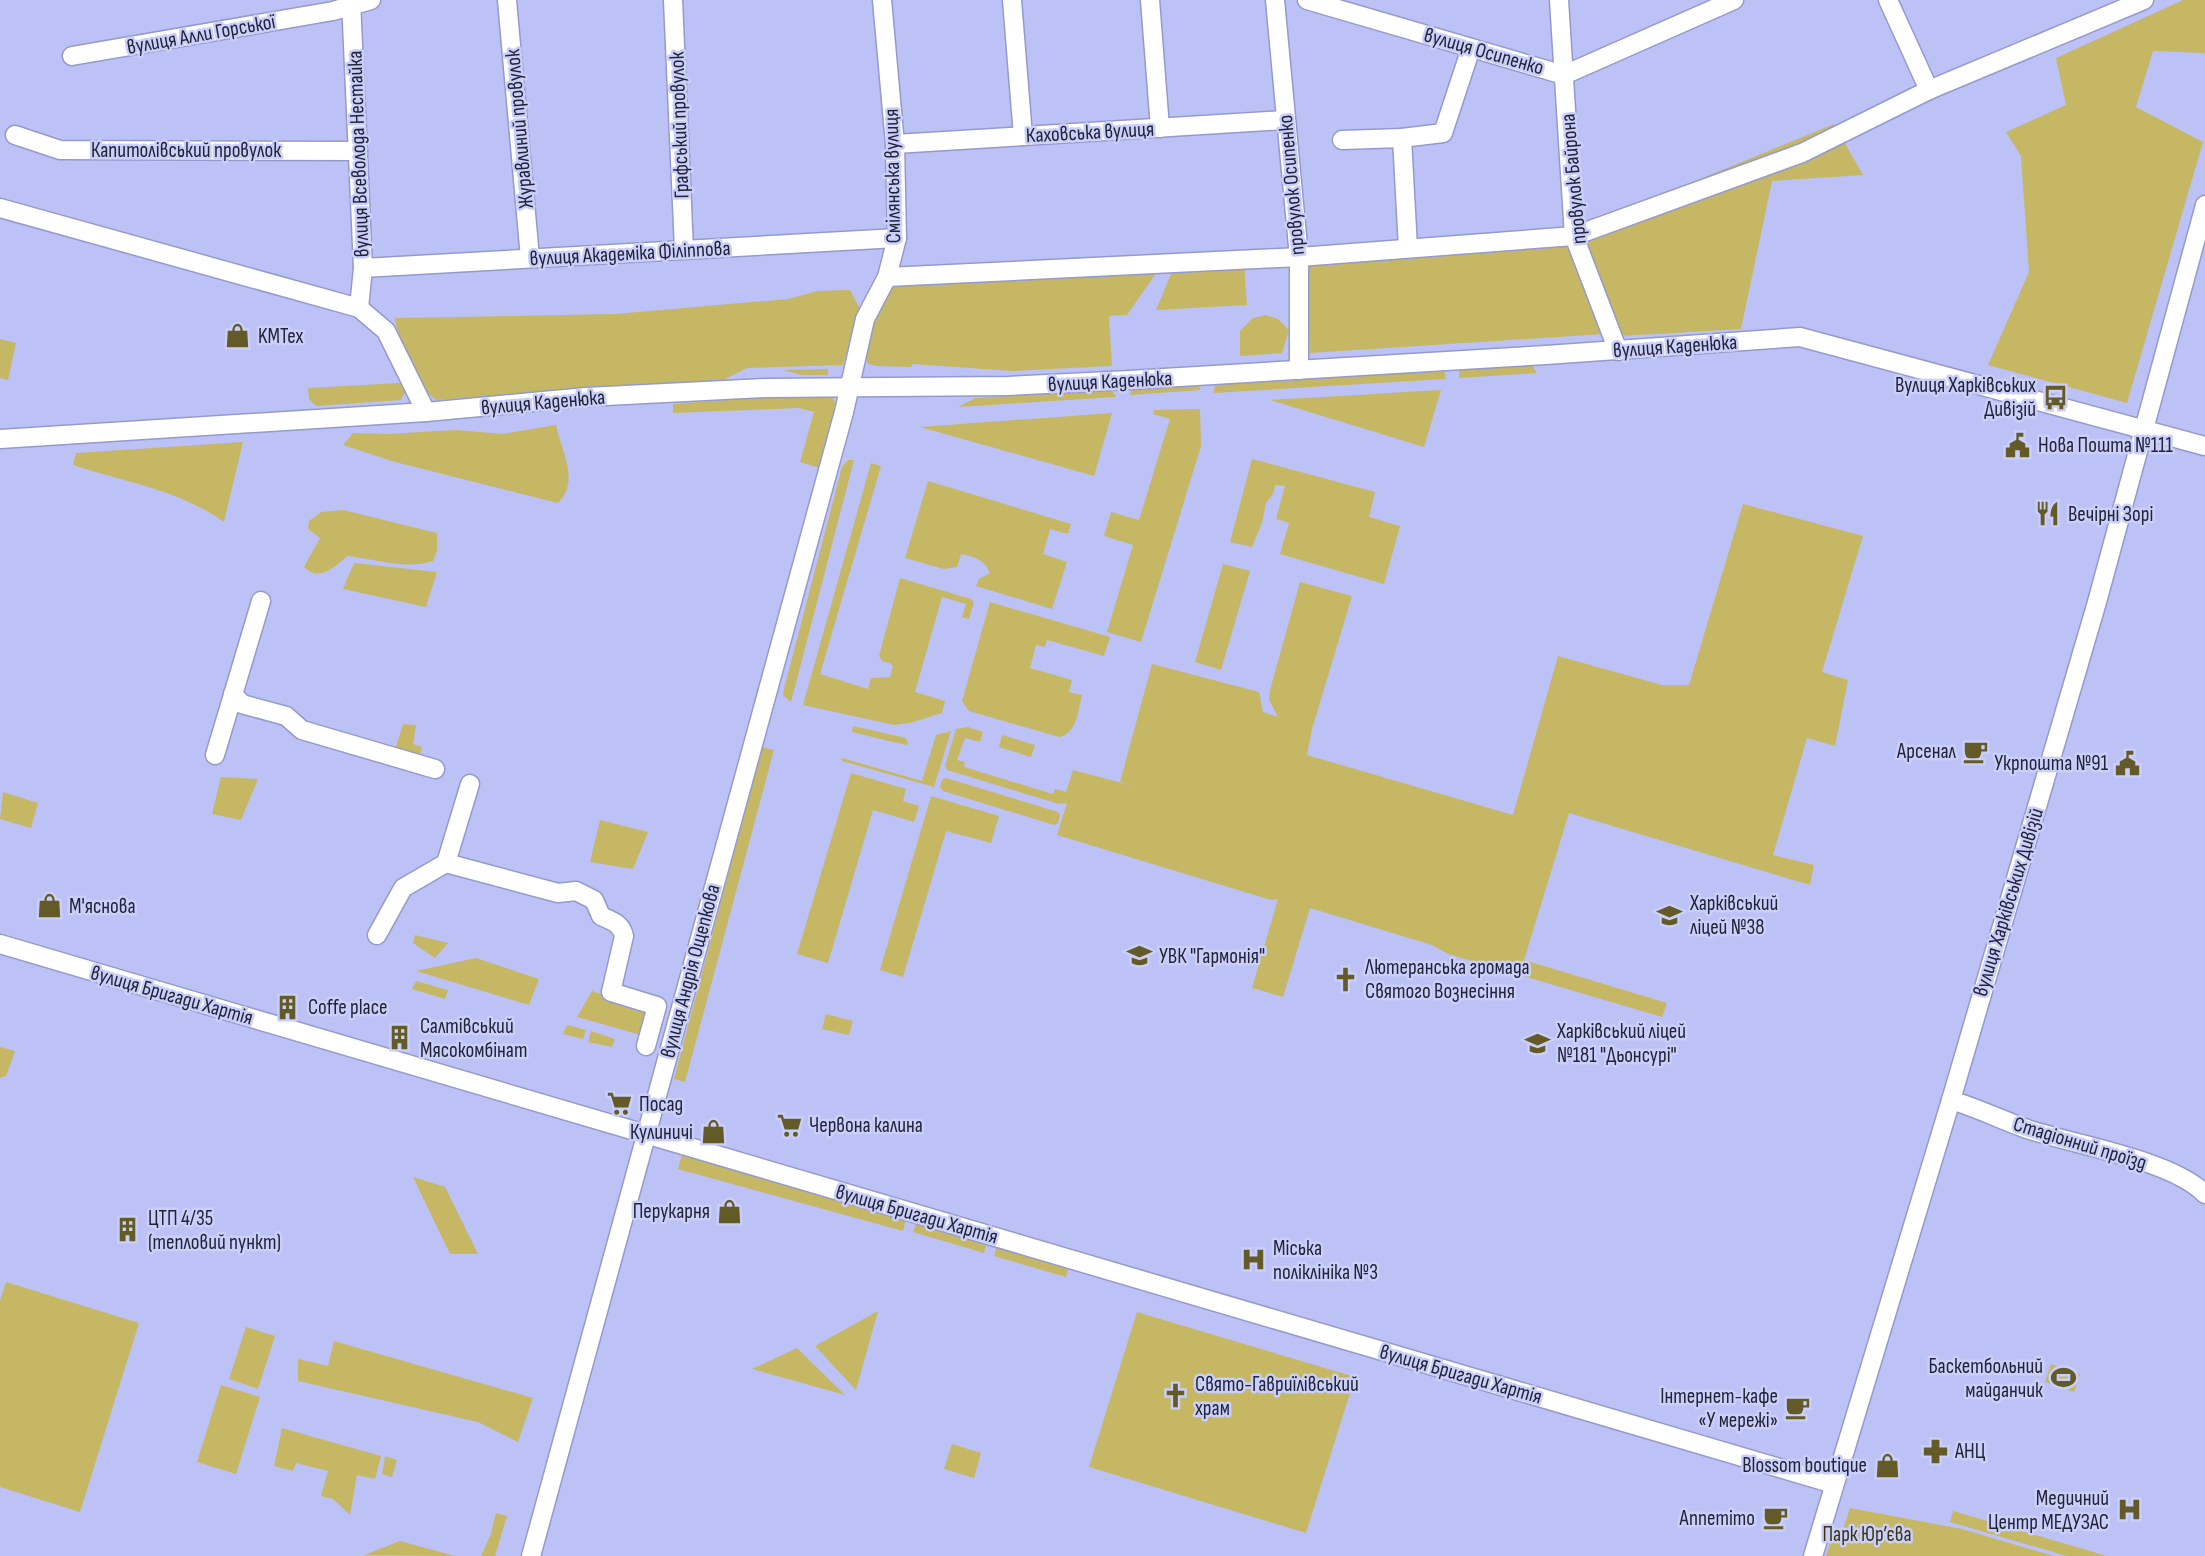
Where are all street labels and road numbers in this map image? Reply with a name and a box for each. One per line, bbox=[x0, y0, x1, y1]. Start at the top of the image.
street label: вулиця Алли Горської bbox=[125, 9, 278, 60]
street label: вулиця Осипенко bbox=[1421, 22, 1547, 80]
street label: Журавлиний провулок bbox=[500, 48, 539, 210]
street label: вулиця Всеволода Нестайка bbox=[342, 50, 375, 258]
street label: Графський провулок bbox=[664, 51, 695, 199]
street label: Смілянська вулиця bbox=[879, 108, 906, 244]
street label: провулок Байрона bbox=[1555, 113, 1592, 245]
street label: провулок Осипенко bbox=[1273, 114, 1310, 256]
street label: Каховська вулиця bbox=[1025, 117, 1155, 148]
street label: Капитолівський провулок bbox=[91, 138, 281, 163]
street label: вулиця Академіка Філіппова bbox=[529, 236, 731, 271]
street label: вулиця Каденюка bbox=[1612, 330, 1738, 363]
street label: вулиця Каденюка bbox=[1047, 366, 1173, 397]
street label: вулиця Каденюка bbox=[480, 385, 606, 420]
street label: вулиця Харківських Дивізій bbox=[1968, 805, 2049, 999]
street label: вулиця Андрія Ощепкова bbox=[655, 882, 726, 1061]
street label: вулиця Бригади Хартія bbox=[88, 960, 256, 1031]
street label: Стадіонний проїзд bbox=[2010, 1111, 2150, 1176]
street label: вулиця Бригади Хартія bbox=[833, 1179, 1001, 1250]
street label: вулиця Бригади Хартія bbox=[1377, 1339, 1545, 1410]

